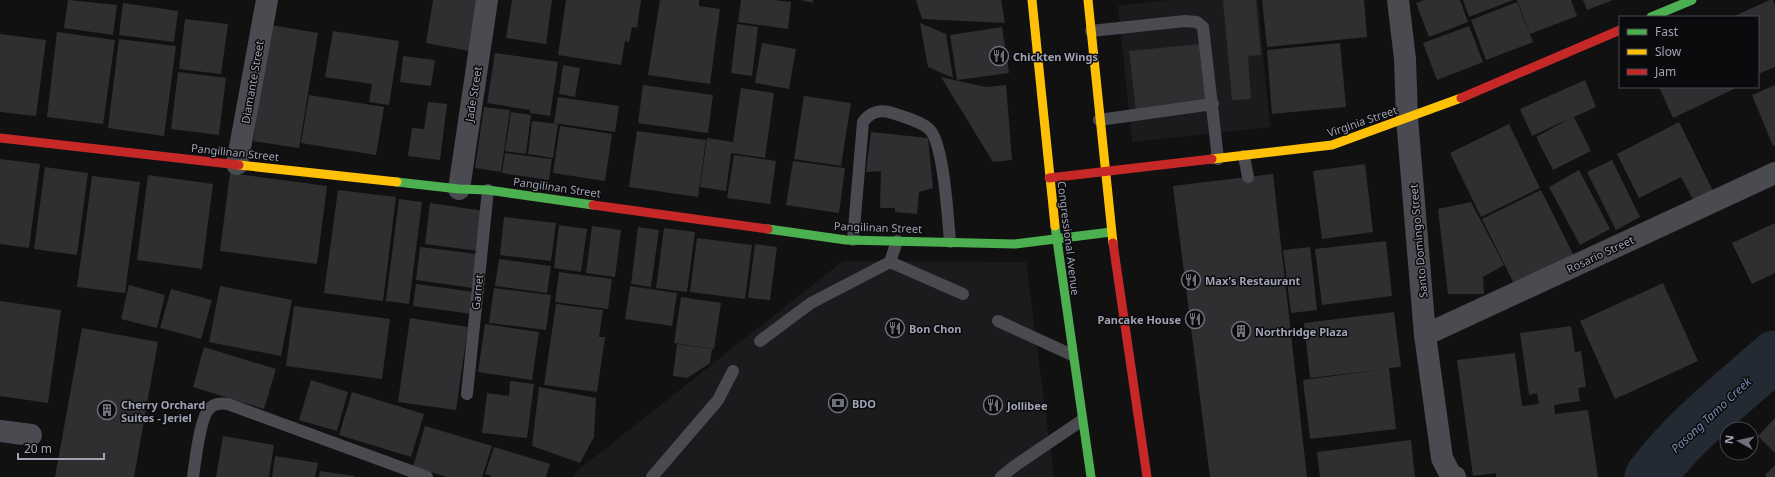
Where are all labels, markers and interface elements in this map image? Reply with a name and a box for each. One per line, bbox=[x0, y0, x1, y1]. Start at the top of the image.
legend bbox=[1619, 16, 1759, 88]
text: Fast bbox=[1655, 23, 1679, 40]
street label: Diamante Street bbox=[237, 39, 267, 125]
text: Slow bbox=[1655, 43, 1682, 60]
restaurant icon: Chickten Wings bbox=[988, 45, 1010, 67]
place label: Chickten Wings bbox=[1013, 49, 1098, 64]
text: Jam bbox=[1654, 63, 1676, 80]
street label: Jade Street bbox=[461, 65, 485, 124]
street label: Virginia Street bbox=[1325, 102, 1399, 140]
street label: Pangilinan Street bbox=[190, 140, 280, 164]
street label: Pangilinan Street bbox=[512, 173, 602, 201]
street label: Congressional Avenue bbox=[1055, 180, 1083, 296]
street label: Santo Domingo Street bbox=[1406, 183, 1430, 298]
street label: Pangilinan Street bbox=[834, 218, 922, 236]
street label: Rosario Street bbox=[1564, 232, 1636, 276]
restaurant icon: Max's Restaurant bbox=[1180, 269, 1202, 291]
street label: Garnet bbox=[468, 273, 486, 311]
place label: Max's Restaurant bbox=[1205, 273, 1301, 288]
restaurant icon: Pancake House bbox=[1184, 308, 1206, 330]
place label: Pancake House bbox=[1097, 312, 1181, 327]
restaurant icon: Bon Chon bbox=[884, 317, 906, 339]
building icon: Northridge Plaza bbox=[1230, 320, 1252, 342]
place label: Bon Chon bbox=[909, 321, 961, 336]
place label: Northridge Plaza bbox=[1255, 324, 1348, 339]
water label: Pasong Tamo Creek bbox=[1667, 372, 1756, 457]
bank icon: BDO bbox=[827, 392, 849, 414]
restaurant icon: Jollibee bbox=[982, 394, 1004, 416]
place label: BDO bbox=[852, 396, 876, 411]
place label: Cherry Orchard Suites - Jeriel bbox=[121, 397, 205, 425]
place label: Jollibee bbox=[1006, 398, 1048, 413]
building icon: Cherry Orchard Suites - Jeriel bbox=[96, 399, 118, 421]
north arrow bbox=[1719, 421, 1759, 461]
text: N bbox=[1721, 434, 1737, 445]
scale bar bbox=[18, 435, 104, 461]
text: 20 m bbox=[24, 440, 52, 457]

